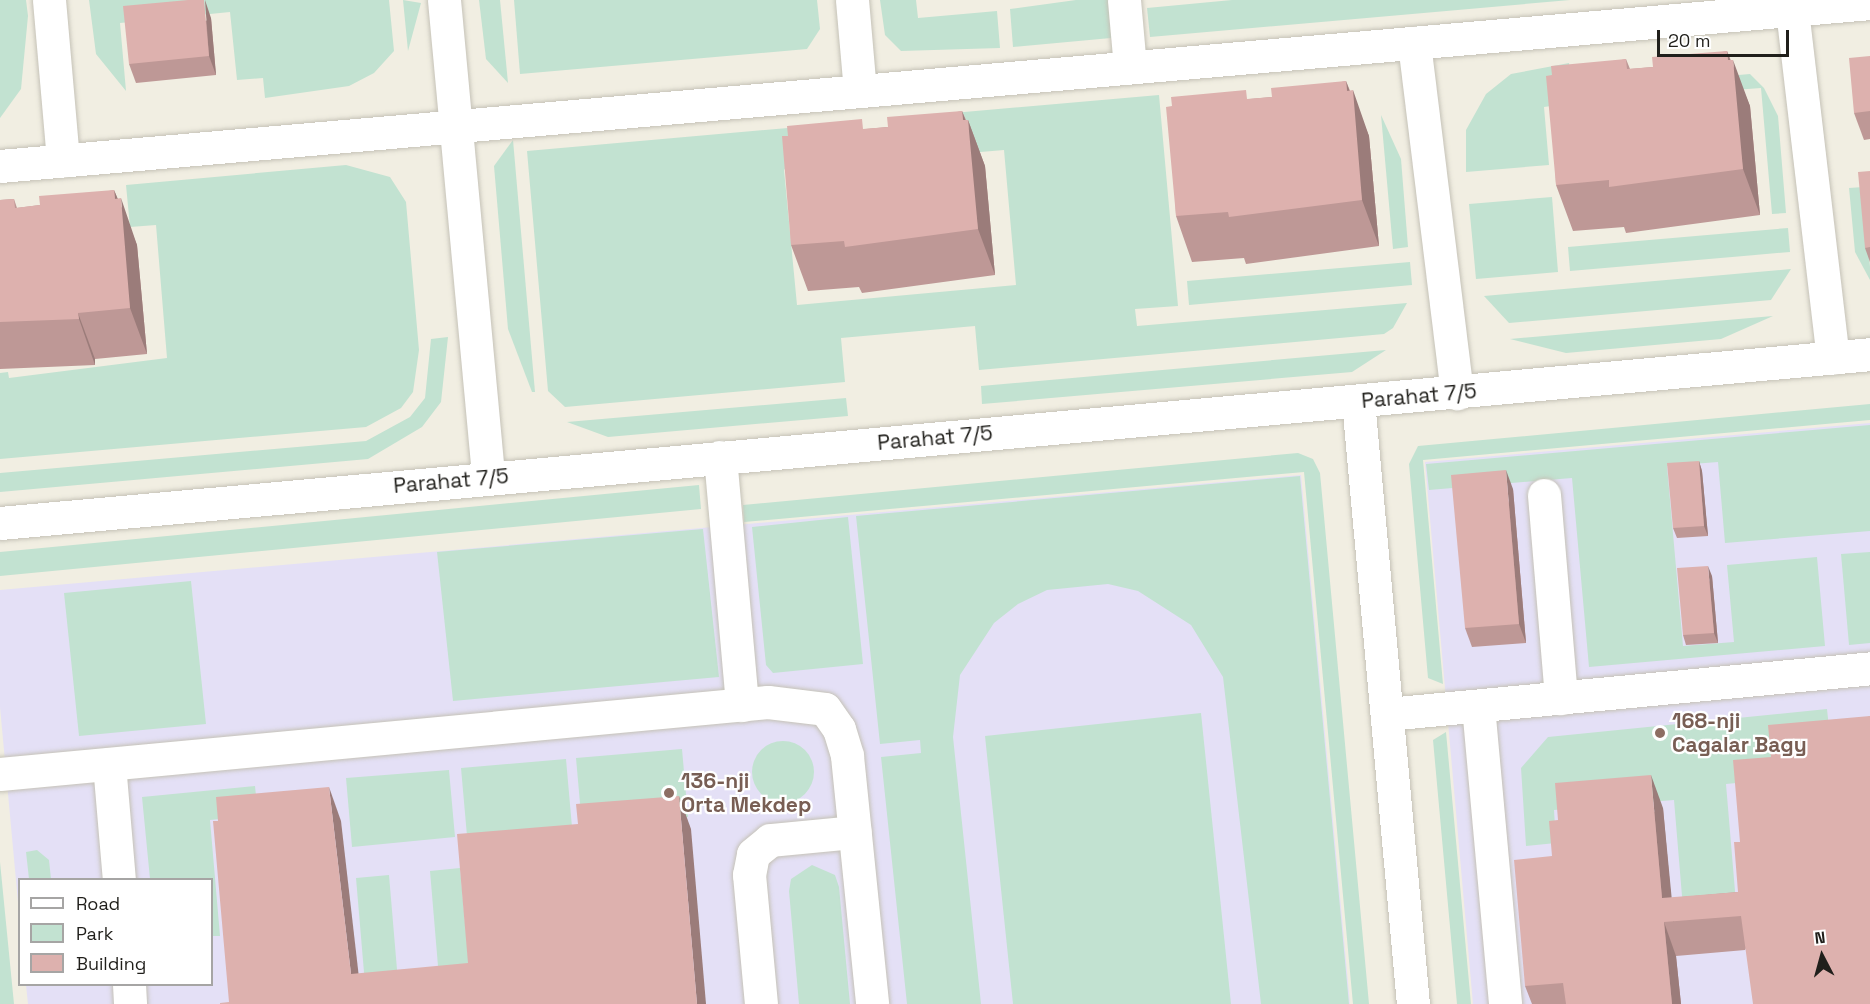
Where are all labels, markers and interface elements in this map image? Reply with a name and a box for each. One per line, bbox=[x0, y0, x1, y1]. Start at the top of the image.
scale bar bbox=[1660, 18, 1792, 56]
text: 20 m bbox=[1668, 29, 1711, 52]
street label: Parahat 7/5 bbox=[1360, 378, 1478, 414]
street label: Parahat 7/5 bbox=[876, 420, 994, 456]
street label: Parahat 7/5 bbox=[392, 463, 510, 499]
place label: 168-nji Cagalar Bagy bbox=[1672, 708, 1807, 758]
marker: 168-nji Cagalar Bagy bbox=[1653, 726, 1667, 740]
place label: 136-nji Orta Mekdep bbox=[681, 768, 811, 818]
marker: 136-nji Orta Mekdep bbox=[662, 786, 676, 800]
legend bbox=[18, 878, 213, 986]
text: Road bbox=[76, 892, 120, 915]
text: Park bbox=[76, 922, 113, 945]
north arrow bbox=[1792, 926, 1852, 986]
text: N bbox=[1814, 927, 1826, 949]
text: Building bbox=[76, 952, 146, 975]

